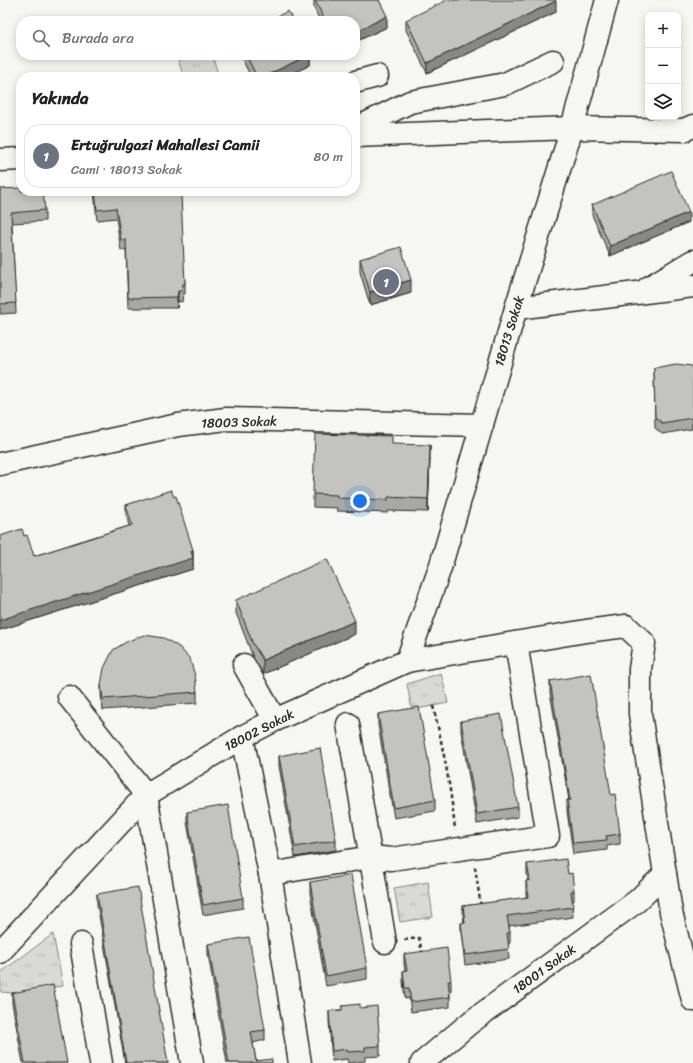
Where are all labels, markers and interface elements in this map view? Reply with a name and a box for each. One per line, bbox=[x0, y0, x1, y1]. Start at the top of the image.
map controls bbox=[645, 12, 681, 120]
button: + bbox=[645, 12, 681, 48]
search box bbox=[16, 16, 360, 60]
text: Burada ara bbox=[62, 25, 134, 51]
icon: search bbox=[30, 27, 52, 49]
button: − bbox=[645, 48, 681, 84]
text: Yakında bbox=[32, 83, 88, 113]
button: layers bbox=[645, 84, 681, 120]
text: Ertuğrulgazi Mahallesi Camii bbox=[71, 132, 259, 158]
text: 1 bbox=[43, 145, 49, 168]
text: 80 m bbox=[314, 145, 343, 168]
text: Cami · 18013 Sokak bbox=[71, 158, 182, 181]
pin: 1 bbox=[373, 267, 399, 297]
street label: 18013 Sokak bbox=[487, 293, 531, 369]
street label: 18003 Sokak bbox=[201, 409, 277, 435]
your location bbox=[350, 491, 370, 511]
street label: 18002 Sokak bbox=[220, 702, 298, 757]
street label: 18001 Sokak bbox=[507, 938, 581, 1000]

